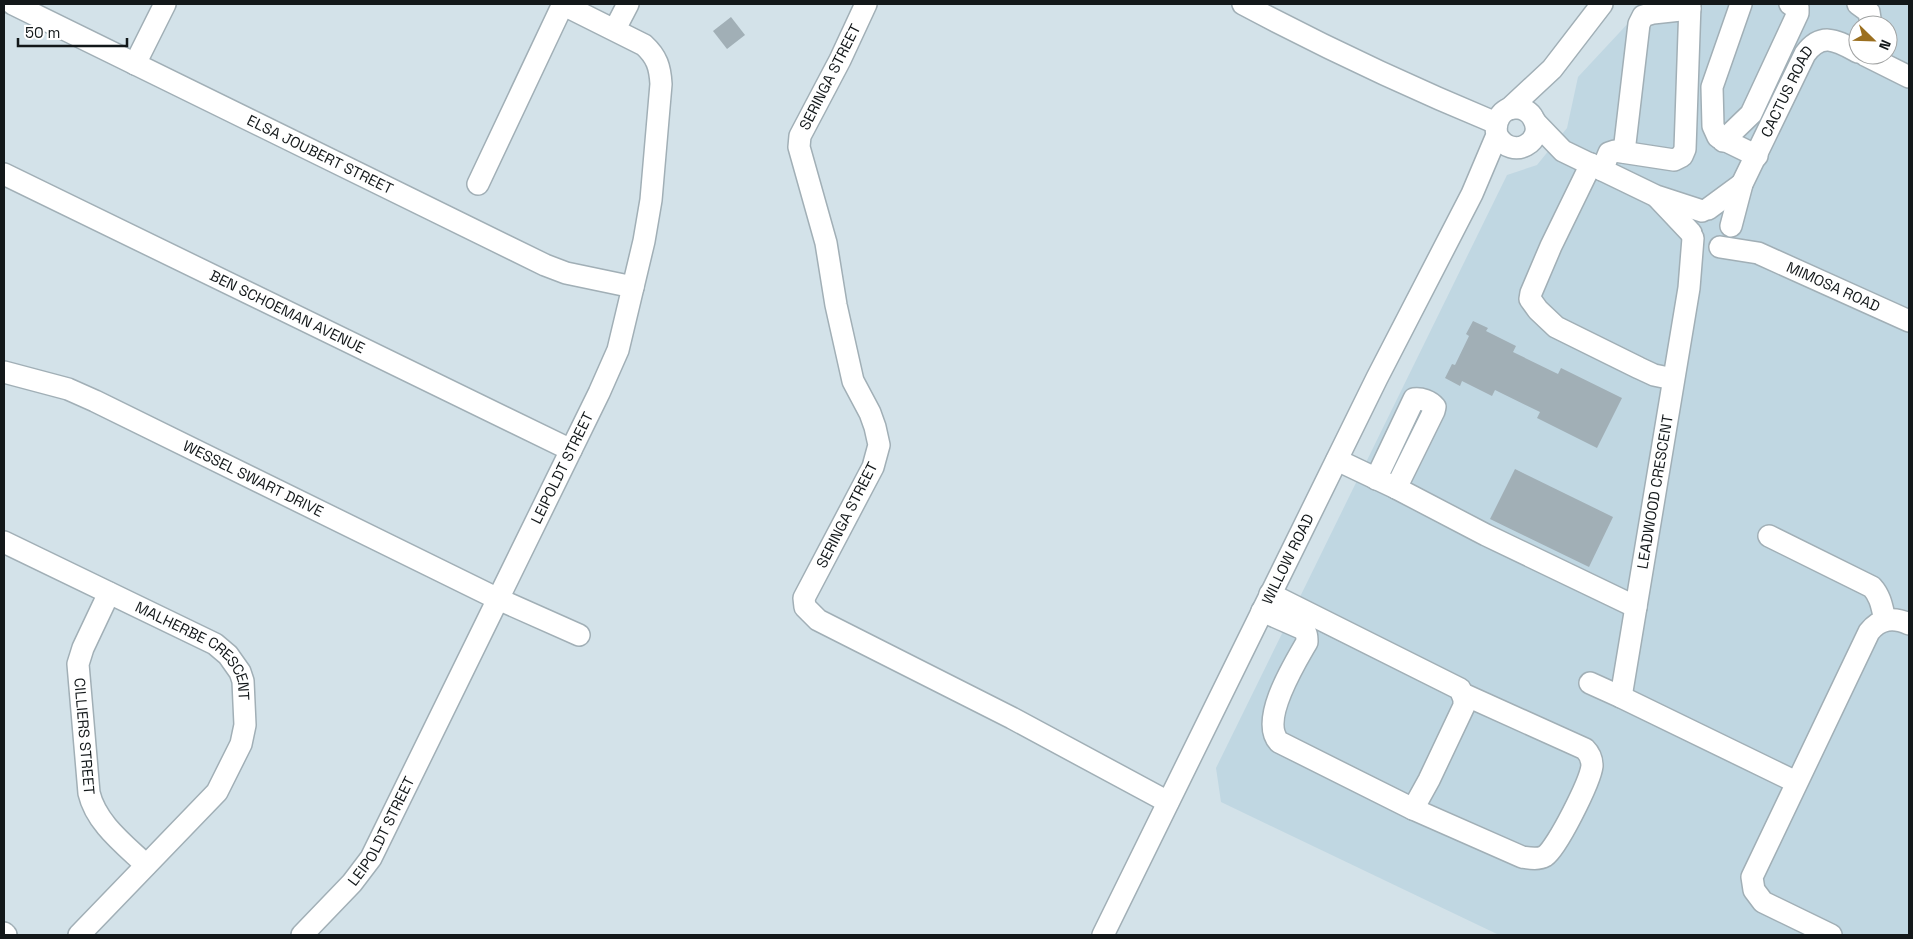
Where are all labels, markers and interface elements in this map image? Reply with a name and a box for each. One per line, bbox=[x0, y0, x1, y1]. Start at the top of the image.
scale bar bbox=[18, 15, 126, 47]
north arrow bbox=[1848, 15, 1898, 65]
street label: SERINGA STREET bbox=[795, 20, 865, 133]
text: 50 m bbox=[25, 23, 60, 42]
text: N bbox=[1875, 37, 1895, 53]
street label: CACTUS ROAD bbox=[1756, 42, 1817, 140]
street label: ELSA JOUBERT STREET bbox=[244, 110, 397, 198]
street label: MIMOSA ROAD bbox=[1784, 257, 1883, 316]
street label: BEN SCHOEMAN AVENUE bbox=[207, 266, 368, 357]
street label: LEIPOLDT STREET bbox=[526, 409, 597, 527]
street label: LEADWOOD CRESCENT bbox=[1632, 413, 1677, 570]
street label: WESSEL SWART DRIVE bbox=[180, 436, 327, 521]
street label: SERINGA STREET bbox=[812, 458, 882, 571]
street label: WILLOW ROAD bbox=[1257, 510, 1318, 607]
street label: MALHERBE CRESCENT bbox=[132, 597, 254, 701]
street label: CILLIERS STREET bbox=[70, 677, 99, 795]
street label: LEIPOLDT STREET bbox=[343, 773, 419, 889]

